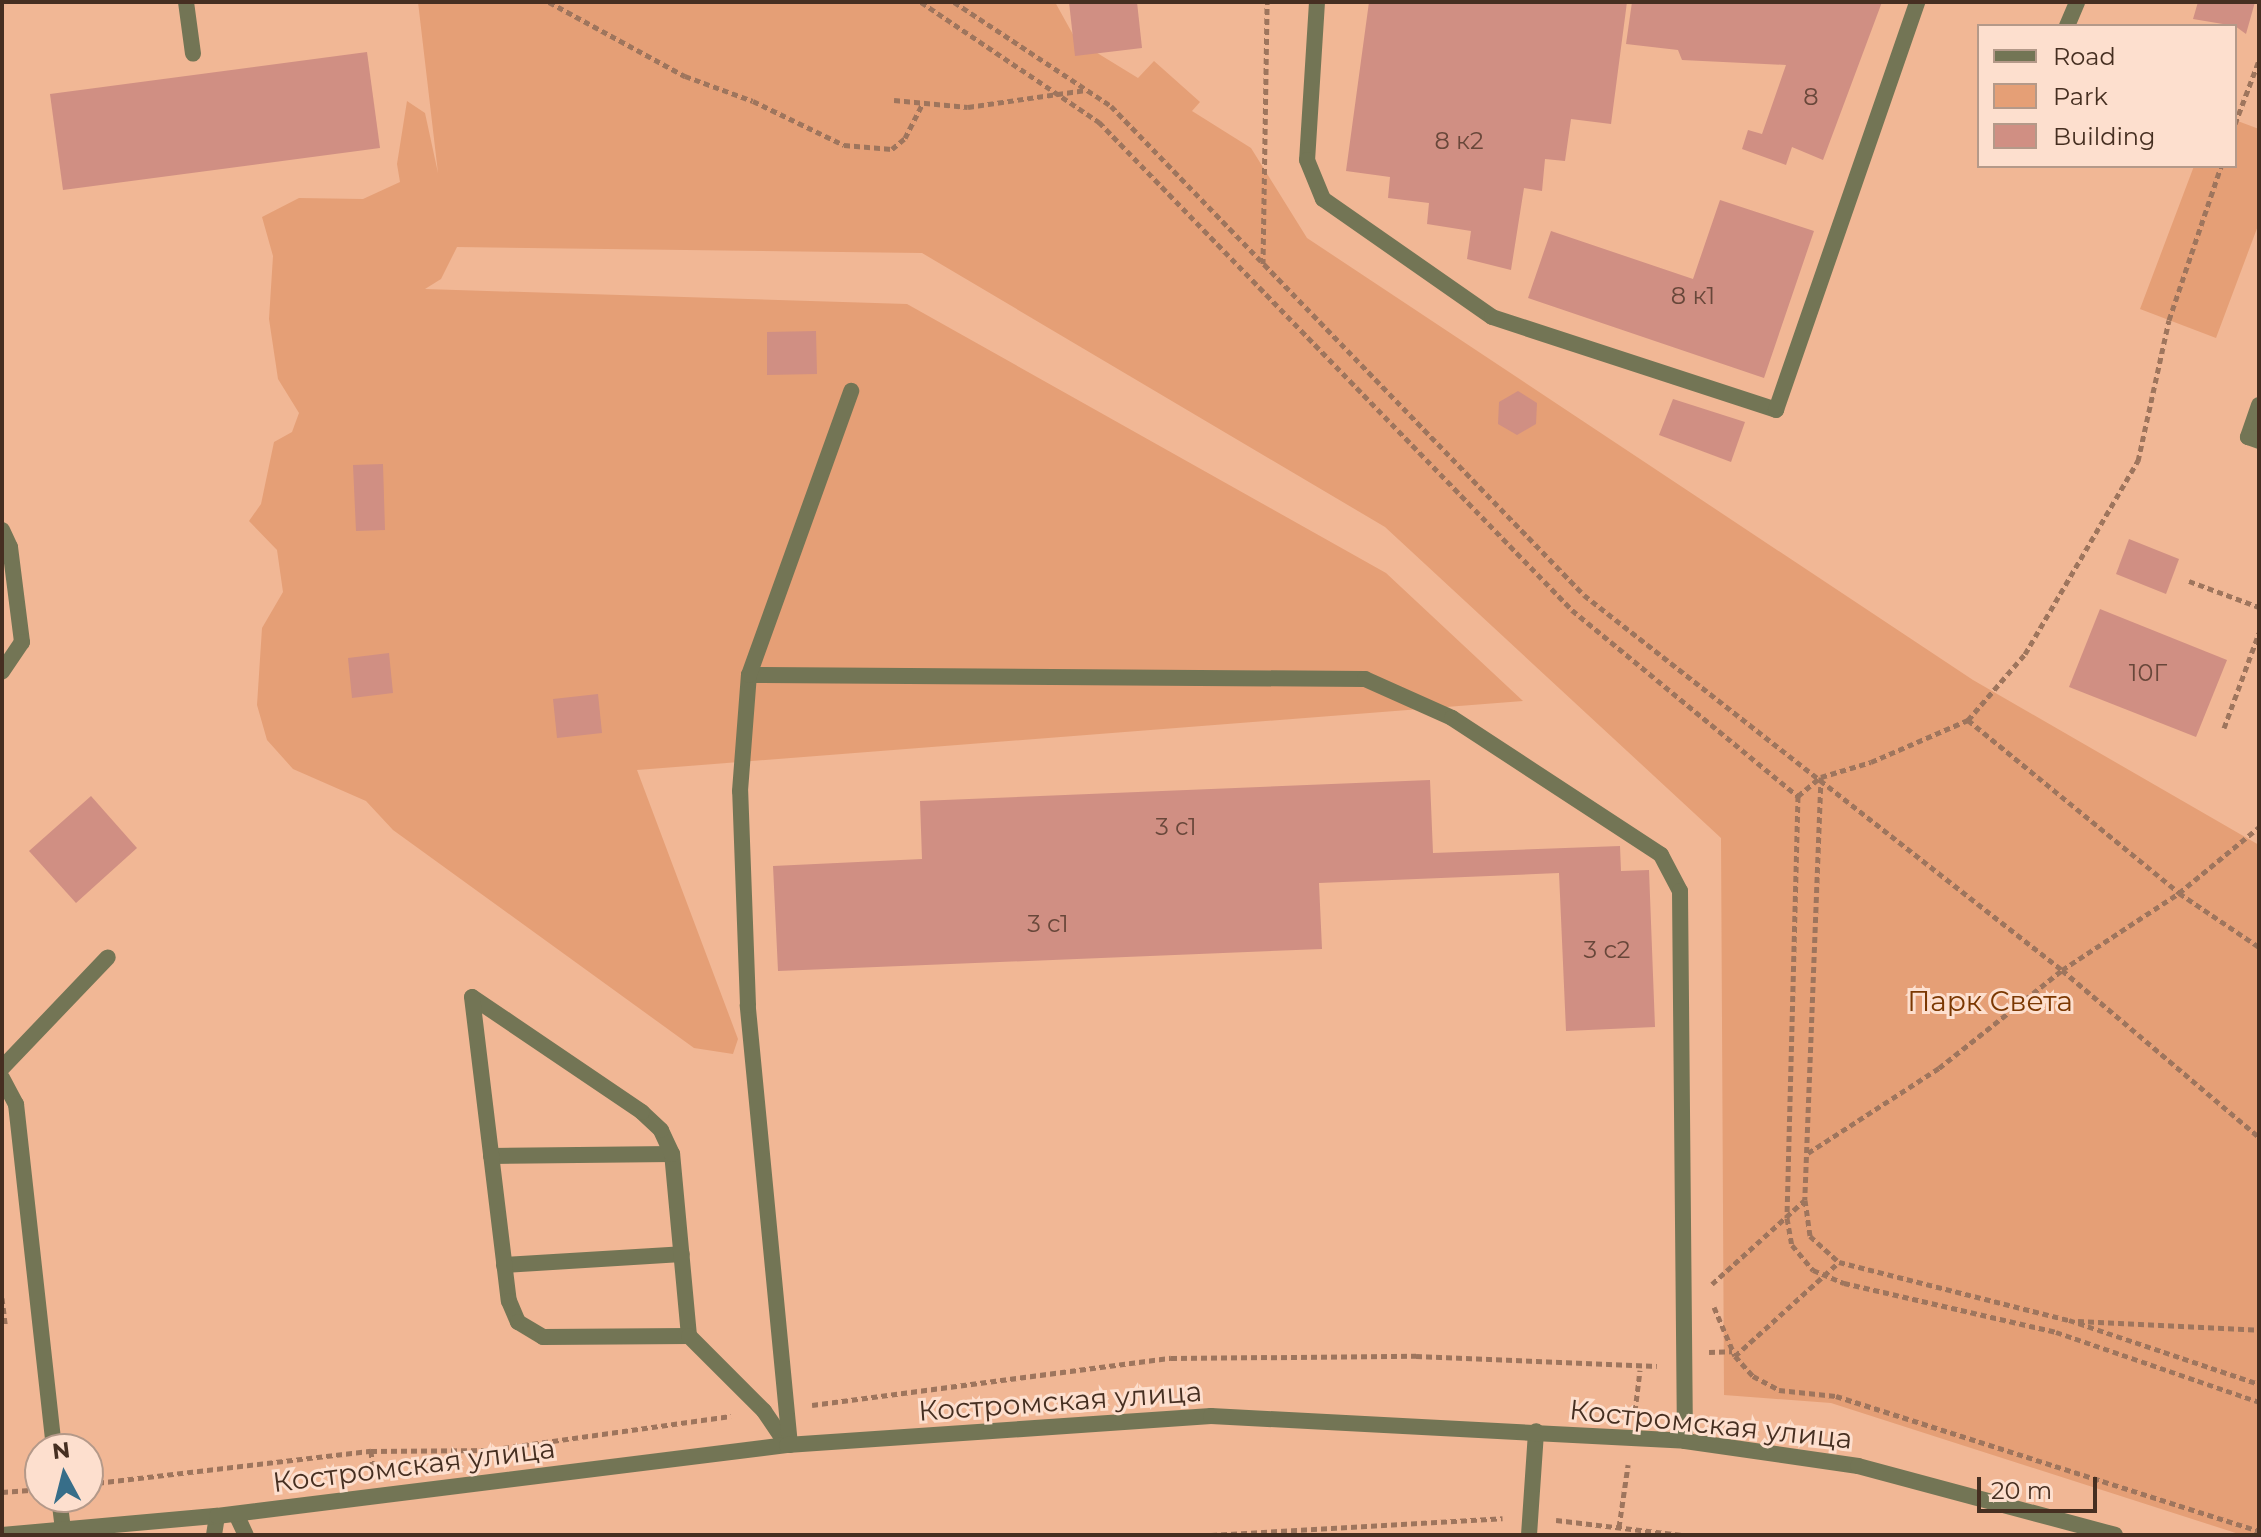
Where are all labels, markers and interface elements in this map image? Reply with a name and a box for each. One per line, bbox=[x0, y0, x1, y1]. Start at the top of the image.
legend bbox=[1977, 24, 2237, 168]
text: Road bbox=[2053, 42, 2116, 71]
text: Park bbox=[2053, 82, 2108, 111]
house number: 8 bbox=[1803, 83, 1819, 111]
text: Building bbox=[2053, 122, 2156, 151]
house number: 8 к2 bbox=[1434, 127, 1484, 155]
house number: 8 к1 bbox=[1671, 282, 1715, 310]
house number: 10Г bbox=[2129, 659, 2167, 687]
house number: 3 с1 bbox=[1155, 813, 1197, 841]
house number: 3 с1 bbox=[1027, 910, 1069, 938]
house number: 3 с2 bbox=[1584, 936, 1630, 964]
park label: Парк Света bbox=[1907, 984, 2073, 1018]
street label: Костромская улица bbox=[917, 1374, 1203, 1428]
street label: Костромская улица bbox=[1568, 1392, 1854, 1456]
street label: Костромская улица bbox=[271, 1431, 557, 1499]
north arrow bbox=[24, 1433, 104, 1513]
text: N bbox=[51, 1436, 72, 1465]
scale bar bbox=[1981, 1461, 2101, 1511]
text: 20 m bbox=[1991, 1476, 2052, 1505]

